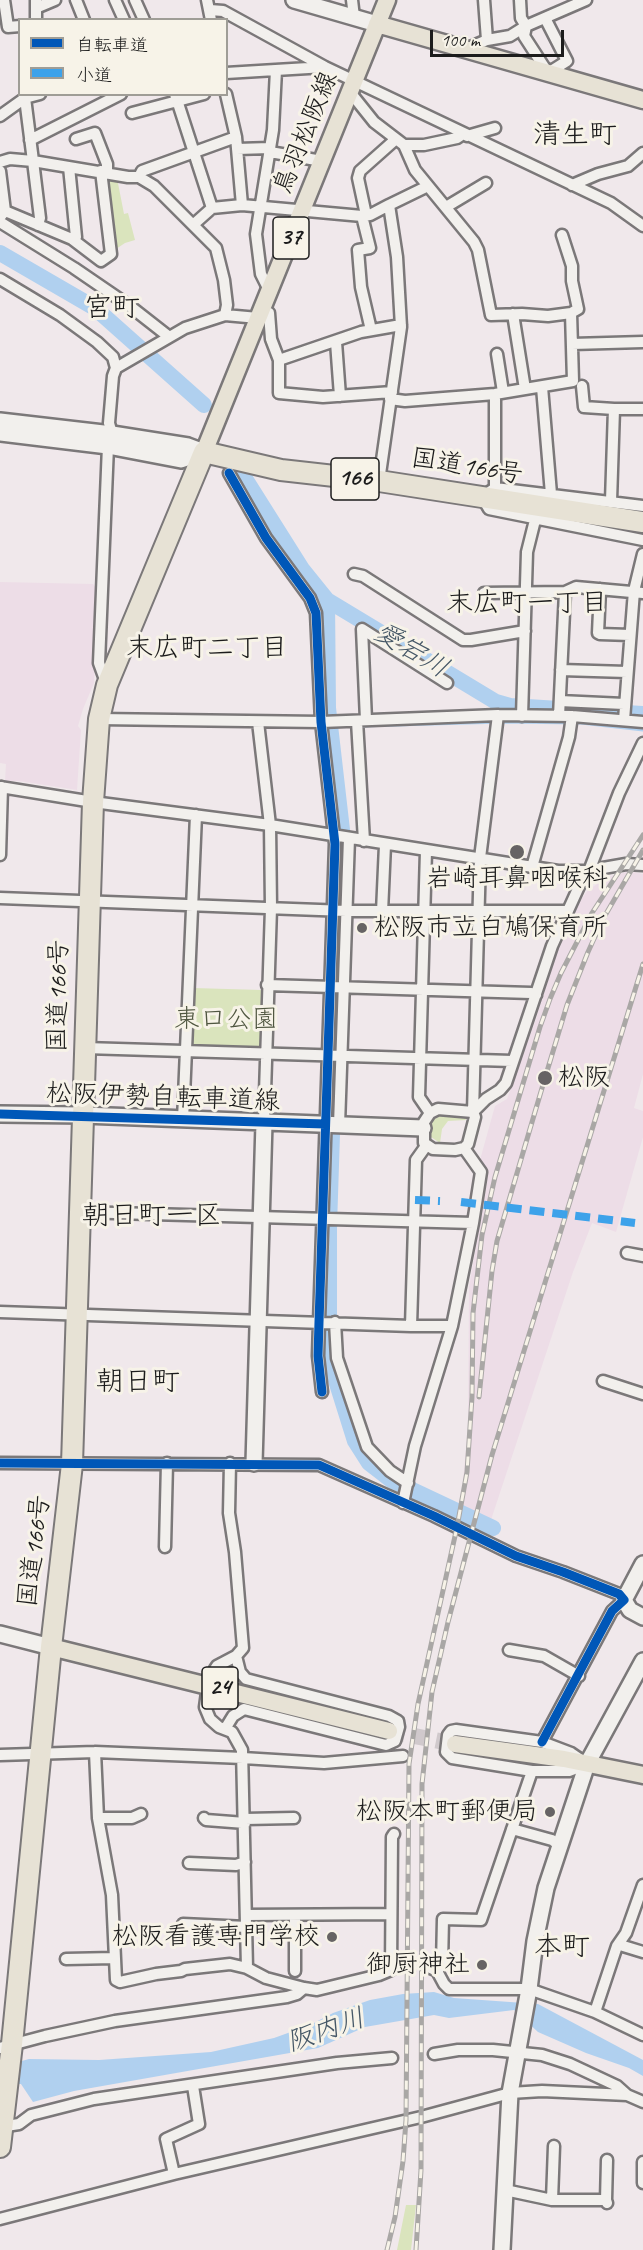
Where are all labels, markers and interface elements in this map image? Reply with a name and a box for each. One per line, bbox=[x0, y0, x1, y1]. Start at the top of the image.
legend bbox=[18, 18, 228, 96]
scale bar bbox=[433, 18, 566, 56]
text: 100 m bbox=[441, 29, 480, 51]
text: 自転車道 bbox=[76, 34, 148, 56]
text: 小道 bbox=[76, 64, 112, 86]
street label: 鳥羽松阪線 bbox=[267, 67, 345, 199]
district label: 清生町 bbox=[533, 119, 617, 153]
road number: 37 bbox=[273, 217, 309, 259]
district label: 宮町 bbox=[84, 292, 140, 326]
street label: 国道166号 bbox=[409, 443, 525, 491]
road number: 166 bbox=[331, 458, 379, 500]
district label: 末広町一丁目 bbox=[446, 588, 608, 620]
water label: 愛宕川 bbox=[368, 616, 454, 686]
district label: 末広町二丁目 bbox=[126, 633, 288, 665]
marker: 岩崎耳鼻咽喉科 bbox=[508, 843, 526, 861]
place label: 岩崎耳鼻咽喉科 bbox=[426, 863, 608, 895]
place label: 松阪市立白鳩保育所 bbox=[374, 912, 608, 944]
marker: 松阪市立白鳩保育所 bbox=[355, 921, 369, 935]
street label: 国道166号 bbox=[42, 939, 76, 1053]
park label: 東口公園 bbox=[174, 1004, 278, 1036]
place label: 松阪 bbox=[558, 1062, 610, 1094]
marker: 松阪 bbox=[536, 1069, 554, 1087]
street label: 松阪伊勢自転車道線 bbox=[46, 1078, 280, 1118]
district label: 朝日町一区 bbox=[82, 1200, 222, 1234]
district label: 朝日町 bbox=[96, 1366, 180, 1400]
street label: 国道166号 bbox=[13, 1493, 57, 1609]
road number: 24 bbox=[202, 1667, 238, 1709]
place label: 松阪本町郵便局 bbox=[356, 1796, 538, 1828]
marker: 松阪本町郵便局 bbox=[543, 1805, 557, 1819]
place label: 松阪看護専門学校 bbox=[112, 1921, 320, 1953]
marker: 松阪看護専門学校 bbox=[325, 1930, 339, 1944]
district label: 本町 bbox=[534, 1931, 590, 1965]
place label: 御厨神社 bbox=[366, 1949, 470, 1981]
marker: 御厨神社 bbox=[475, 1958, 489, 1972]
water label: 阪内川 bbox=[282, 2002, 370, 2060]

